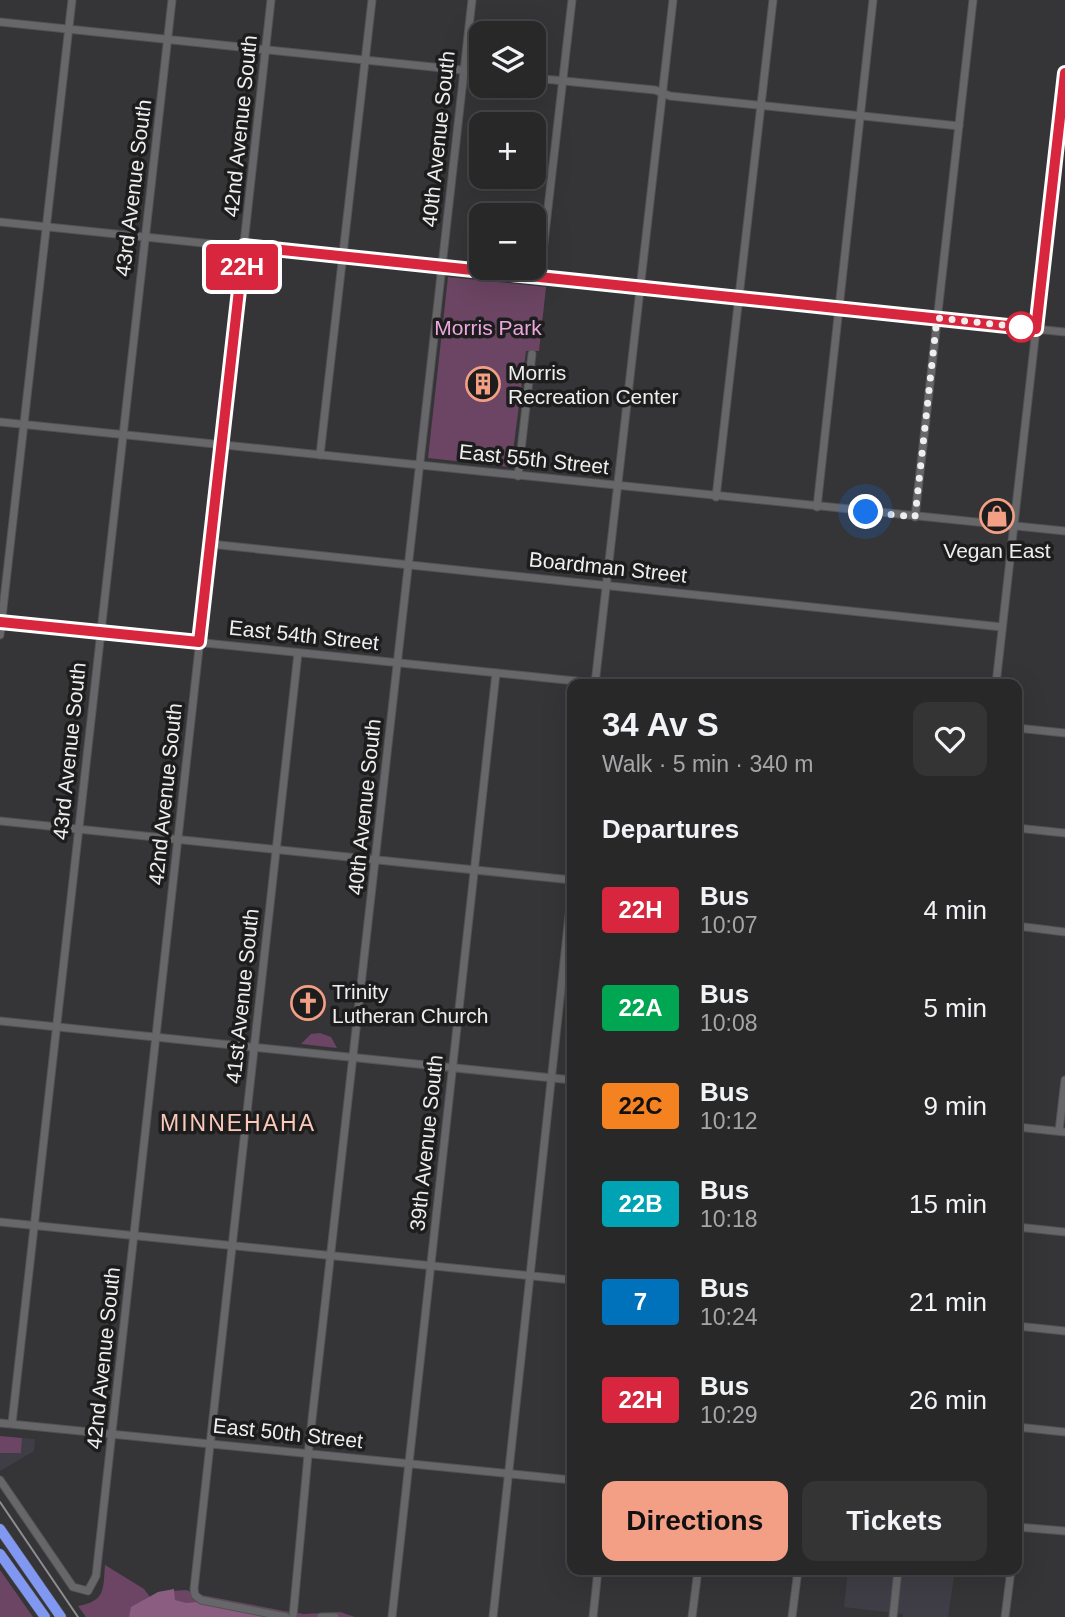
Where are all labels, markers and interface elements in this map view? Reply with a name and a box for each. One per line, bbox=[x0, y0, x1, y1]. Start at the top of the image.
map controls bbox=[469, 21, 546, 280]
button: layers bbox=[469, 21, 546, 98]
street label: 42nd Avenue South bbox=[219, 34, 261, 218]
street label: 40th Avenue South bbox=[417, 50, 459, 228]
street label: 43rd Avenue South bbox=[111, 98, 155, 278]
button: + bbox=[469, 112, 546, 189]
button: − bbox=[469, 203, 546, 280]
line badge: 22H bbox=[202, 244, 282, 290]
text: 22H bbox=[220, 253, 264, 280]
unlabelled marker bbox=[1006, 312, 1036, 342]
park label: Morris Park bbox=[434, 316, 542, 339]
place label: Morris Recreation Center bbox=[508, 361, 678, 408]
building icon: Morris Recreation Center bbox=[464, 365, 502, 403]
street label: East 55th Street bbox=[458, 440, 610, 478]
your location bbox=[848, 494, 883, 529]
shop icon: Vegan East bbox=[978, 497, 1016, 535]
place label: Vegan East bbox=[943, 539, 1051, 562]
street label: Boardman Street bbox=[528, 547, 688, 587]
street label: East 54th Street bbox=[228, 616, 380, 654]
street label: 43rd Avenue South bbox=[48, 661, 90, 841]
street label: 42nd Avenue South bbox=[144, 702, 186, 886]
button: heart bbox=[913, 702, 987, 776]
text: 34 Av S bbox=[602, 706, 719, 743]
street label: 40th Avenue South bbox=[343, 718, 385, 896]
text: Walk · 5 min · 340 m bbox=[602, 751, 813, 777]
text: Departures bbox=[602, 814, 739, 844]
text: Bus bbox=[700, 881, 749, 911]
text: 4 min bbox=[923, 895, 987, 925]
text: 22H bbox=[618, 896, 663, 923]
street label: 41st Avenue South bbox=[221, 907, 263, 1085]
text: 10:07 bbox=[700, 912, 758, 938]
text: Bus bbox=[700, 979, 749, 1009]
place label: Trinity Lutheran Church bbox=[332, 980, 488, 1027]
church icon: Trinity Lutheran Church bbox=[289, 984, 327, 1022]
text: 5 min bbox=[923, 993, 987, 1023]
text: 22A bbox=[618, 994, 663, 1021]
text: 10:08 bbox=[700, 1010, 758, 1036]
street label: 39th Avenue South bbox=[405, 1054, 447, 1232]
text: Bus bbox=[700, 1077, 749, 1107]
text: 9 min bbox=[923, 1091, 987, 1121]
text: 22C bbox=[618, 1092, 663, 1119]
text: 10:12 bbox=[700, 1108, 758, 1134]
district label: MINNEHAHA bbox=[160, 1110, 316, 1136]
text: Bus bbox=[700, 1175, 749, 1205]
text: 15 min bbox=[909, 1189, 987, 1219]
text: 22B bbox=[618, 1190, 663, 1217]
text: 10:18 bbox=[700, 1206, 758, 1232]
street label: 42nd Avenue South bbox=[82, 1266, 124, 1450]
text: Bus bbox=[700, 1273, 749, 1303]
text: 21 min bbox=[909, 1287, 987, 1317]
text: 7 bbox=[634, 1288, 647, 1315]
text: 10:24 bbox=[700, 1304, 758, 1330]
text: Bus bbox=[700, 1371, 749, 1401]
text: 26 min bbox=[909, 1385, 987, 1415]
text: 22H bbox=[618, 1386, 663, 1413]
text: 10:29 bbox=[700, 1402, 758, 1428]
street label: East 50th Street bbox=[212, 1414, 364, 1452]
button: Directions bbox=[602, 1481, 788, 1561]
button: Tickets bbox=[802, 1481, 987, 1561]

